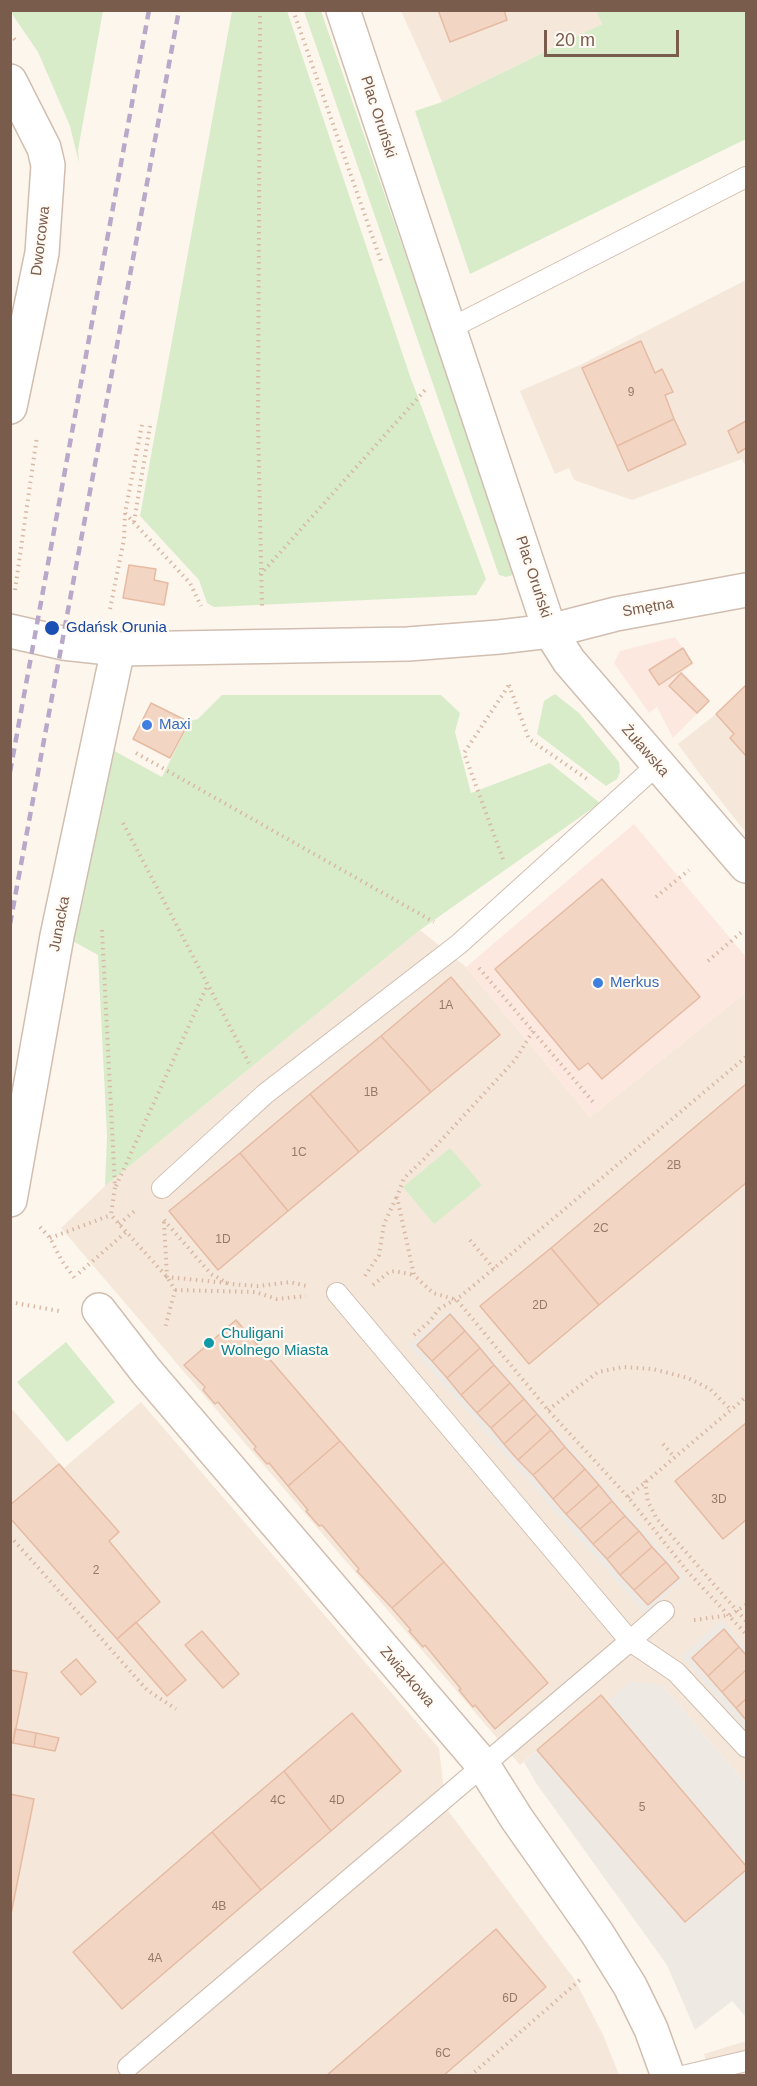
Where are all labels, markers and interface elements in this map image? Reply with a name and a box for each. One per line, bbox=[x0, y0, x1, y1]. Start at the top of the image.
scale bar bbox=[547, 18, 682, 56]
text: 20 m bbox=[555, 30, 595, 50]
street label: Plac Oruński bbox=[356, 74, 400, 160]
street label: Dworcowa bbox=[28, 205, 54, 277]
house number: 9 bbox=[628, 386, 634, 400]
street label: Plac Oruński bbox=[511, 534, 555, 620]
street label: Smętna bbox=[621, 595, 675, 621]
marker: Gdańsk Orunia bbox=[43, 619, 61, 637]
place label: Gdańsk Orunia bbox=[66, 619, 167, 637]
place label: Maxi bbox=[159, 716, 191, 734]
marker: Maxi bbox=[140, 718, 154, 732]
street label: Żuławska bbox=[617, 721, 673, 781]
street label: Junacka bbox=[46, 895, 74, 953]
place label: Merkus bbox=[610, 974, 659, 992]
marker: Merkus bbox=[591, 976, 605, 990]
house number: 1A bbox=[439, 999, 453, 1013]
house number: 1B bbox=[364, 1086, 378, 1100]
house number: 1C bbox=[291, 1146, 307, 1160]
house number: 2B bbox=[667, 1159, 681, 1173]
house number: 2C bbox=[593, 1222, 609, 1236]
house number: 1D bbox=[215, 1233, 231, 1247]
house number: 2D bbox=[532, 1299, 548, 1313]
place label: Chuligani Wolnego Miasta bbox=[221, 1325, 328, 1360]
marker: Chuligani Wolnego Miasta bbox=[202, 1336, 216, 1350]
house number: 3D bbox=[711, 1493, 727, 1507]
house number: 2 bbox=[93, 1564, 99, 1578]
street label: Związkowa bbox=[376, 1643, 438, 1711]
house number: 4C bbox=[270, 1794, 286, 1808]
house number: 4D bbox=[329, 1794, 345, 1808]
house number: 5 bbox=[639, 1801, 645, 1815]
house number: 4B bbox=[212, 1900, 226, 1914]
house number: 4A bbox=[148, 1952, 162, 1966]
house number: 6D bbox=[502, 1992, 518, 2006]
house number: 6C bbox=[435, 2047, 451, 2061]

